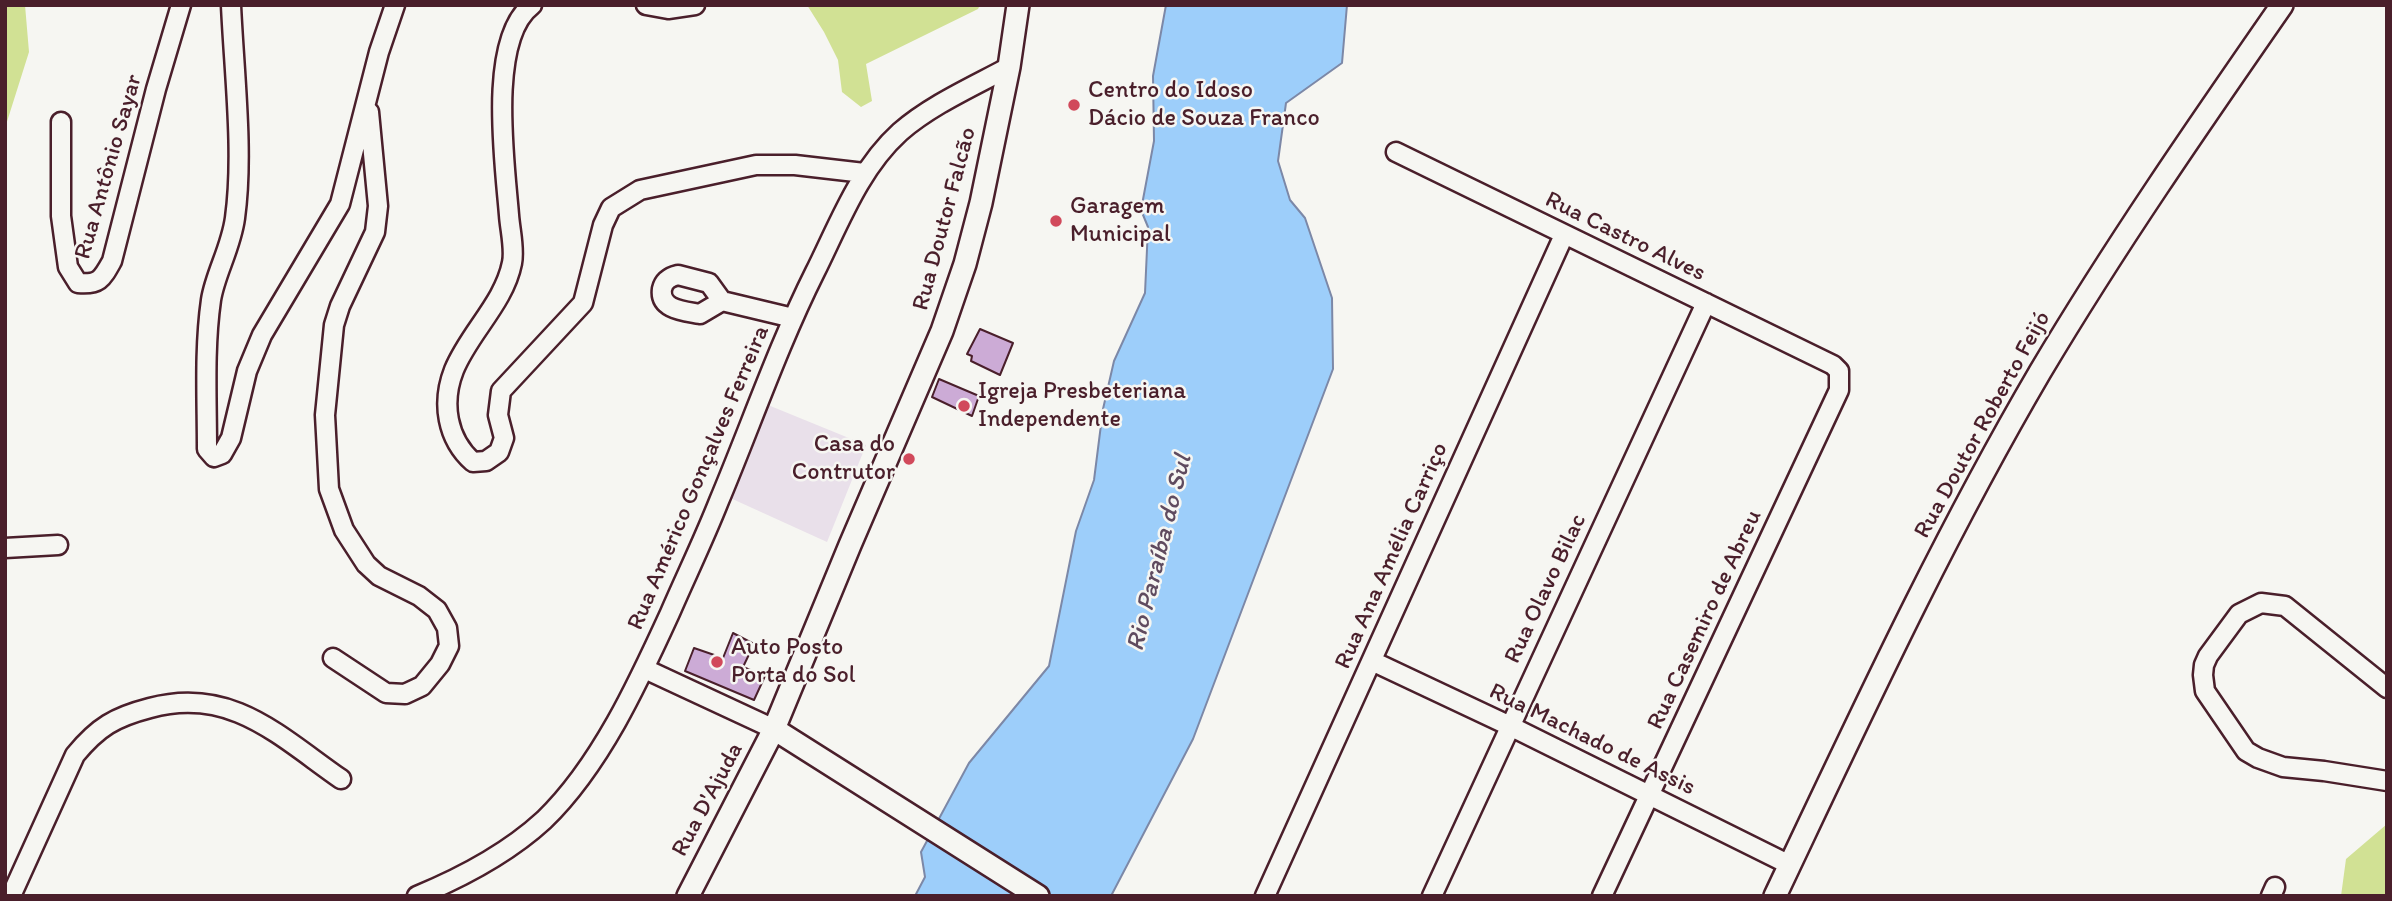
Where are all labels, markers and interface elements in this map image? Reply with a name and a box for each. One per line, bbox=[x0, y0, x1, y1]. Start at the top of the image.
street label: Rua Antônio Sayar bbox=[69, 72, 149, 262]
place label: Centro do Idoso Dácio de Souza Franco bbox=[1088, 77, 1320, 133]
marker: Centro do Idoso Dácio de Souza Franco bbox=[1066, 97, 1082, 113]
street label: Rua Doutor Falcão bbox=[907, 124, 983, 314]
street label: Rua Castro Alves bbox=[1540, 186, 1710, 288]
place label: Garagem Municipal bbox=[1070, 193, 1171, 249]
marker: Garagem Municipal bbox=[1048, 213, 1064, 229]
street label: Rua Doutor Roberto Feijó bbox=[1908, 306, 2058, 544]
street label: Rua Américo Gonçalves Ferreira bbox=[622, 321, 776, 635]
place label: Igreja Presbeteriana Independente bbox=[978, 378, 1186, 434]
marker: Igreja Presbeteriana Independente bbox=[956, 398, 972, 414]
place label: Casa do Contrutor bbox=[792, 431, 895, 487]
street label: Rua Ana Amélia Carriço bbox=[1329, 438, 1455, 674]
marker: Casa do Contrutor bbox=[901, 451, 917, 467]
water label: Rio Paraíba do Sul bbox=[1120, 451, 1200, 655]
street label: Rua Casemiro de Abreu bbox=[1641, 506, 1769, 734]
street label: Rua Olavo Bilac bbox=[1499, 510, 1593, 668]
place label: Auto Posto Porta do Sol bbox=[731, 634, 855, 690]
marker: Auto Posto Porta do Sol bbox=[709, 654, 725, 670]
street label: Rua Machado de Assis bbox=[1484, 678, 1700, 802]
street label: Rua D'Ajuda bbox=[666, 738, 750, 862]

